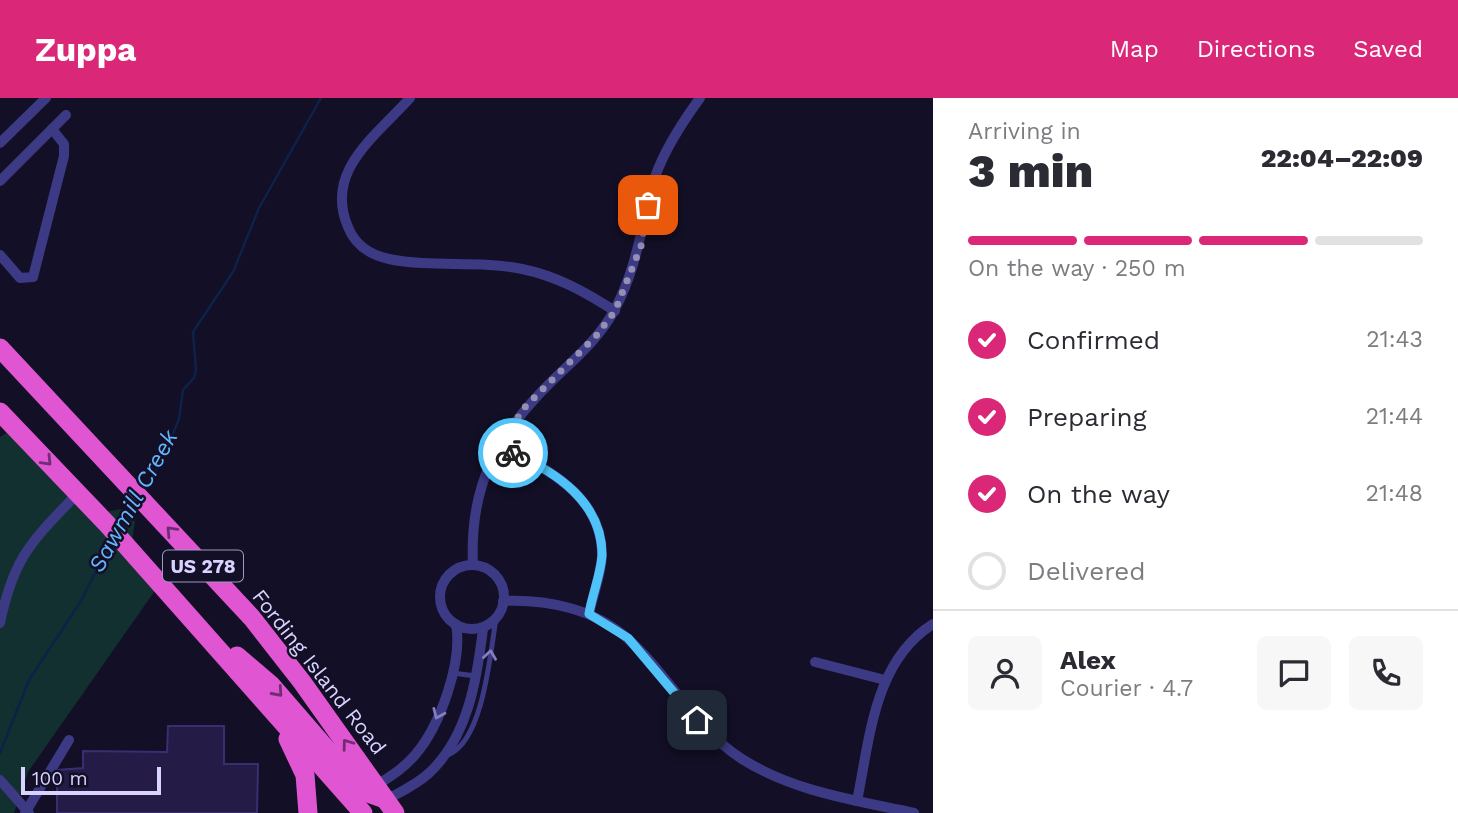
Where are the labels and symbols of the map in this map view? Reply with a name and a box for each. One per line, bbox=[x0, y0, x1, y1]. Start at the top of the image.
pin bbox=[618, 175, 678, 235]
courier bbox=[478, 418, 548, 488]
water label: Sawmill Creek bbox=[83, 424, 184, 577]
one-way arrow bbox=[39, 453, 52, 466]
one-way arrow bbox=[166, 526, 179, 539]
road number: US 278 bbox=[163, 551, 243, 582]
street label: Fording Island Road bbox=[247, 584, 392, 759]
one-way arrow bbox=[483, 649, 498, 661]
one-way arrow bbox=[270, 684, 282, 697]
pin bbox=[667, 690, 727, 750]
one-way arrow bbox=[432, 706, 446, 719]
one-way arrow bbox=[343, 739, 355, 751]
scale bar bbox=[21, 764, 161, 796]

